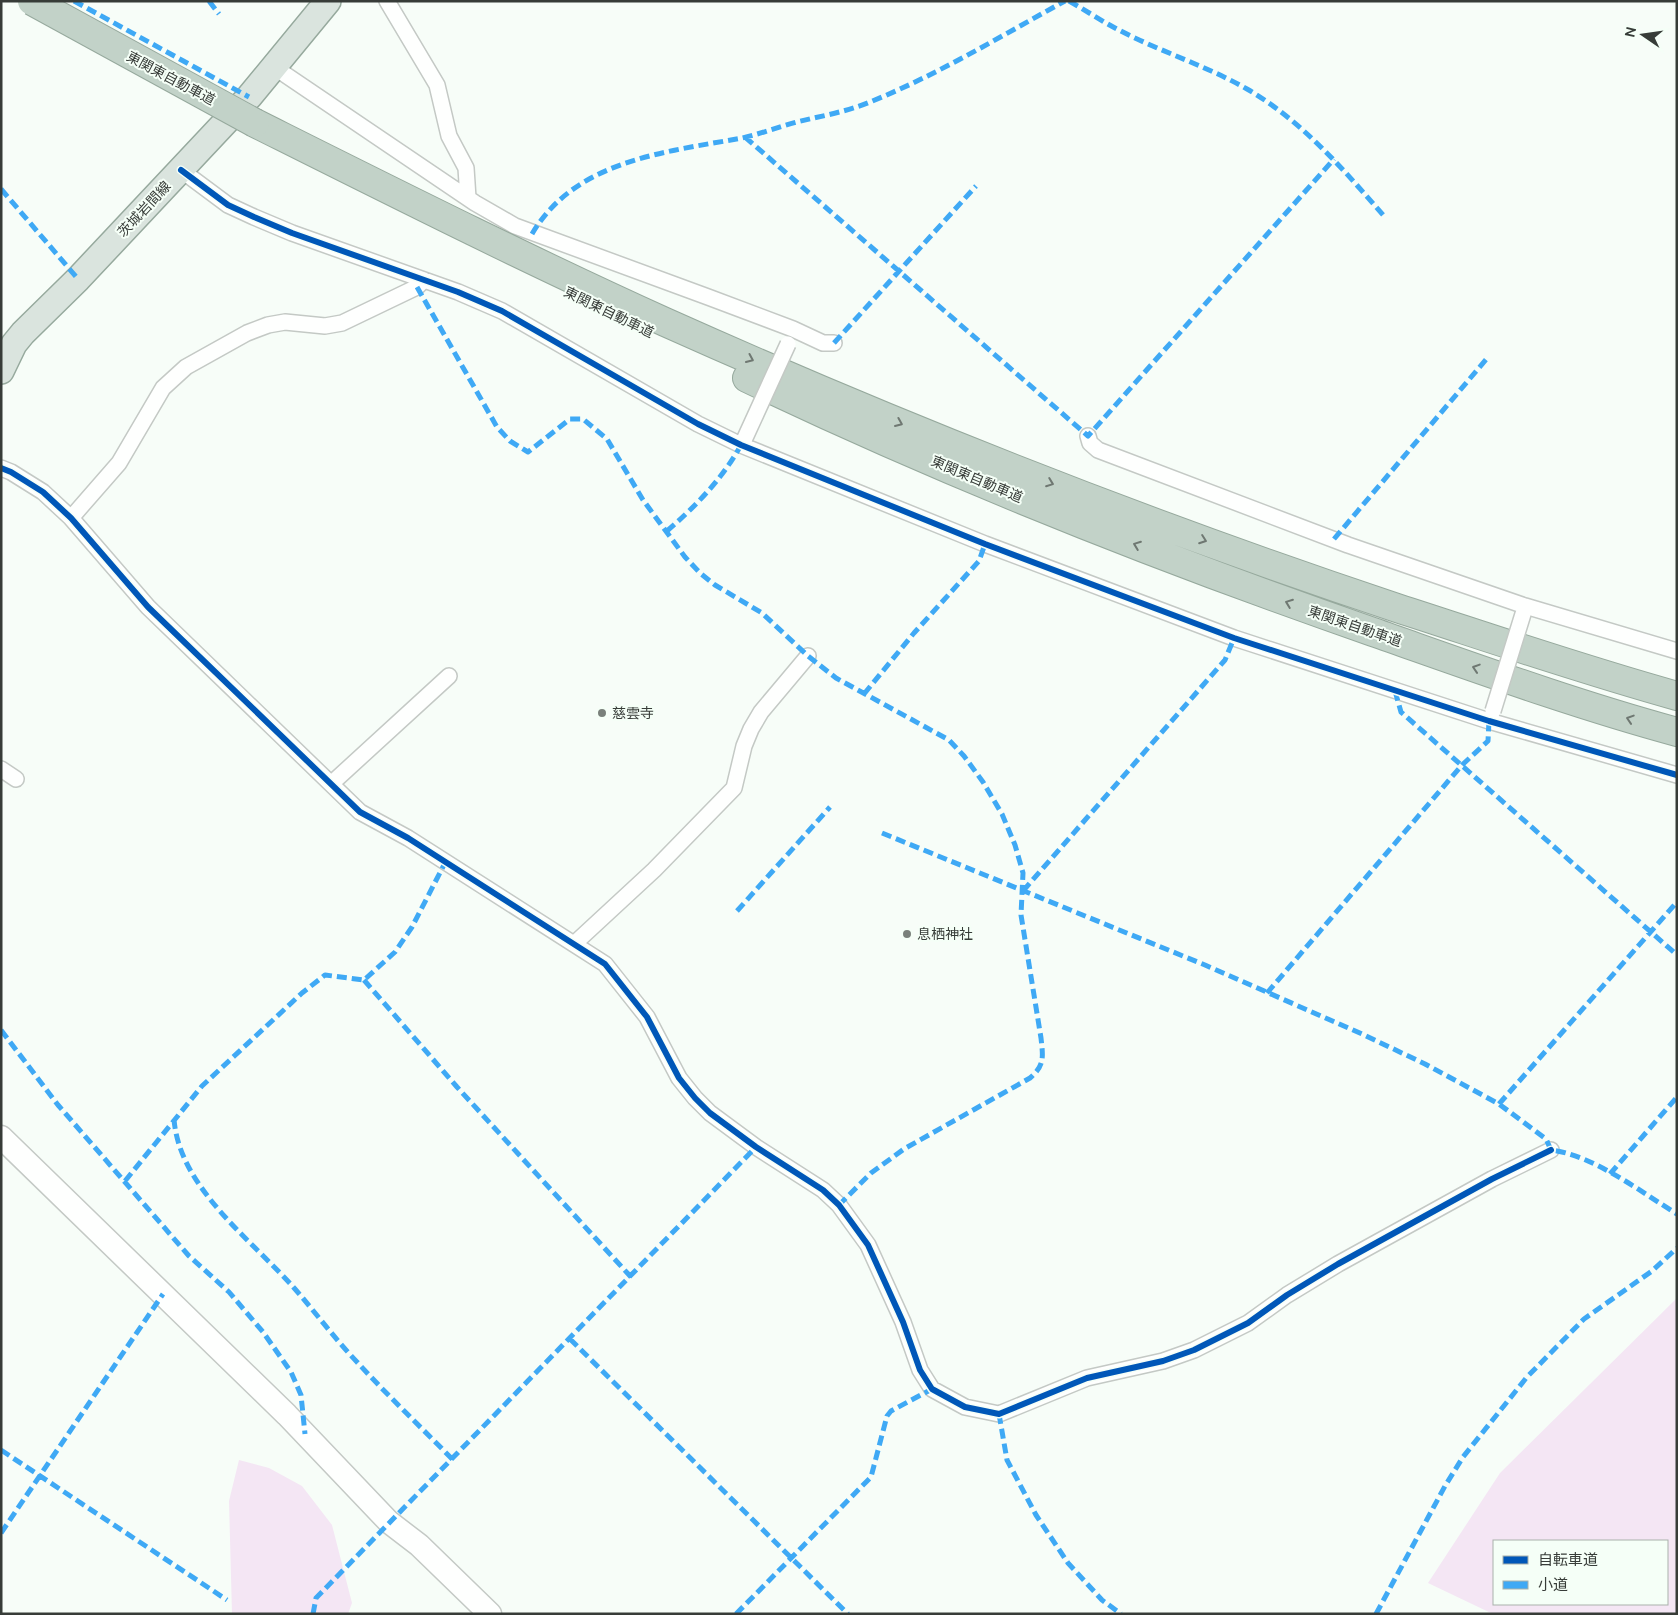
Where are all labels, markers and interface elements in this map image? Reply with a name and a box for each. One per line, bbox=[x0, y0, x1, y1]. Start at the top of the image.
north arrow bbox=[1618, 10, 1668, 60]
text: N bbox=[1621, 25, 1639, 39]
street label: 東関東自動車道 bbox=[124, 48, 218, 108]
street label: 茨城岩間線 bbox=[114, 178, 174, 240]
street label: 東関東自動車道 bbox=[561, 283, 657, 341]
one-way arrow bbox=[745, 353, 754, 364]
one-way arrow bbox=[894, 417, 903, 428]
street label: 東関東自動車道 bbox=[929, 452, 1025, 506]
one-way arrow bbox=[1046, 477, 1054, 487]
one-way arrow bbox=[1198, 534, 1206, 544]
one-way arrow bbox=[1133, 541, 1142, 551]
one-way arrow bbox=[1285, 599, 1294, 609]
street label: 東関東自動車道 bbox=[1306, 602, 1404, 650]
one-way arrow bbox=[1472, 664, 1480, 674]
place label: 慈雲寺 bbox=[612, 705, 654, 721]
marker: 慈雲寺 bbox=[596, 707, 608, 719]
one-way arrow bbox=[1626, 714, 1635, 724]
place label: 息栖神社 bbox=[917, 926, 973, 942]
marker: 息栖神社 bbox=[901, 928, 913, 940]
legend bbox=[1493, 1540, 1668, 1605]
text: 自転車道 bbox=[1538, 1551, 1598, 1568]
text: 小道 bbox=[1538, 1576, 1568, 1593]

